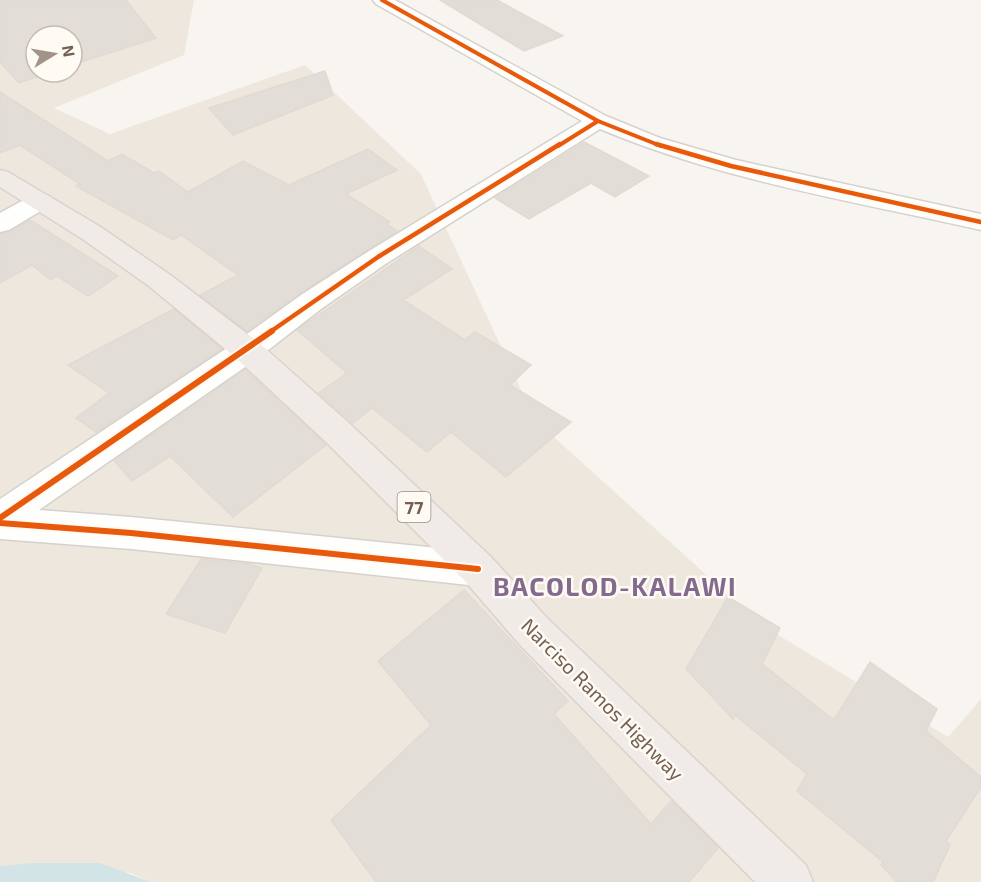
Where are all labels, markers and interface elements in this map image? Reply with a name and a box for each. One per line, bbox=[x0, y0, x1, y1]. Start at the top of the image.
north arrow bbox=[24, 24, 84, 84]
text: N bbox=[59, 44, 80, 59]
road number: 77 bbox=[398, 492, 430, 522]
district label: BACOLOD-KALAWI bbox=[493, 570, 737, 601]
street label: Narciso Ramos Highway bbox=[517, 613, 689, 785]

